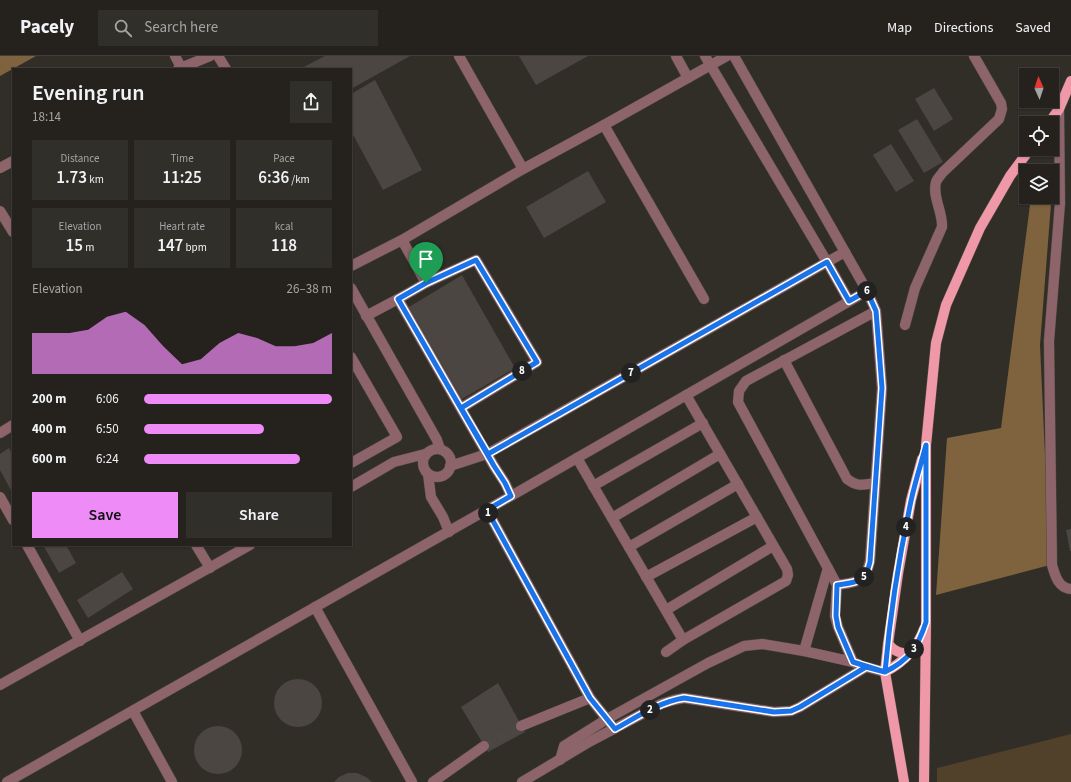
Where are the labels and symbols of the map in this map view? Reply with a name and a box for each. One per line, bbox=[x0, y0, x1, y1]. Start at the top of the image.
north arrow bbox=[1019, 68, 1059, 108]
pin bbox=[409, 242, 443, 283]
pin: 6 bbox=[857, 281, 877, 301]
pin: 8 bbox=[512, 361, 532, 381]
pin: 7 bbox=[621, 363, 641, 383]
pin: 1 bbox=[478, 503, 498, 523]
pin: 4 bbox=[896, 517, 916, 537]
pin: 5 bbox=[854, 567, 874, 587]
pin: 3 bbox=[904, 639, 924, 659]
pin: 2 bbox=[640, 700, 660, 720]

